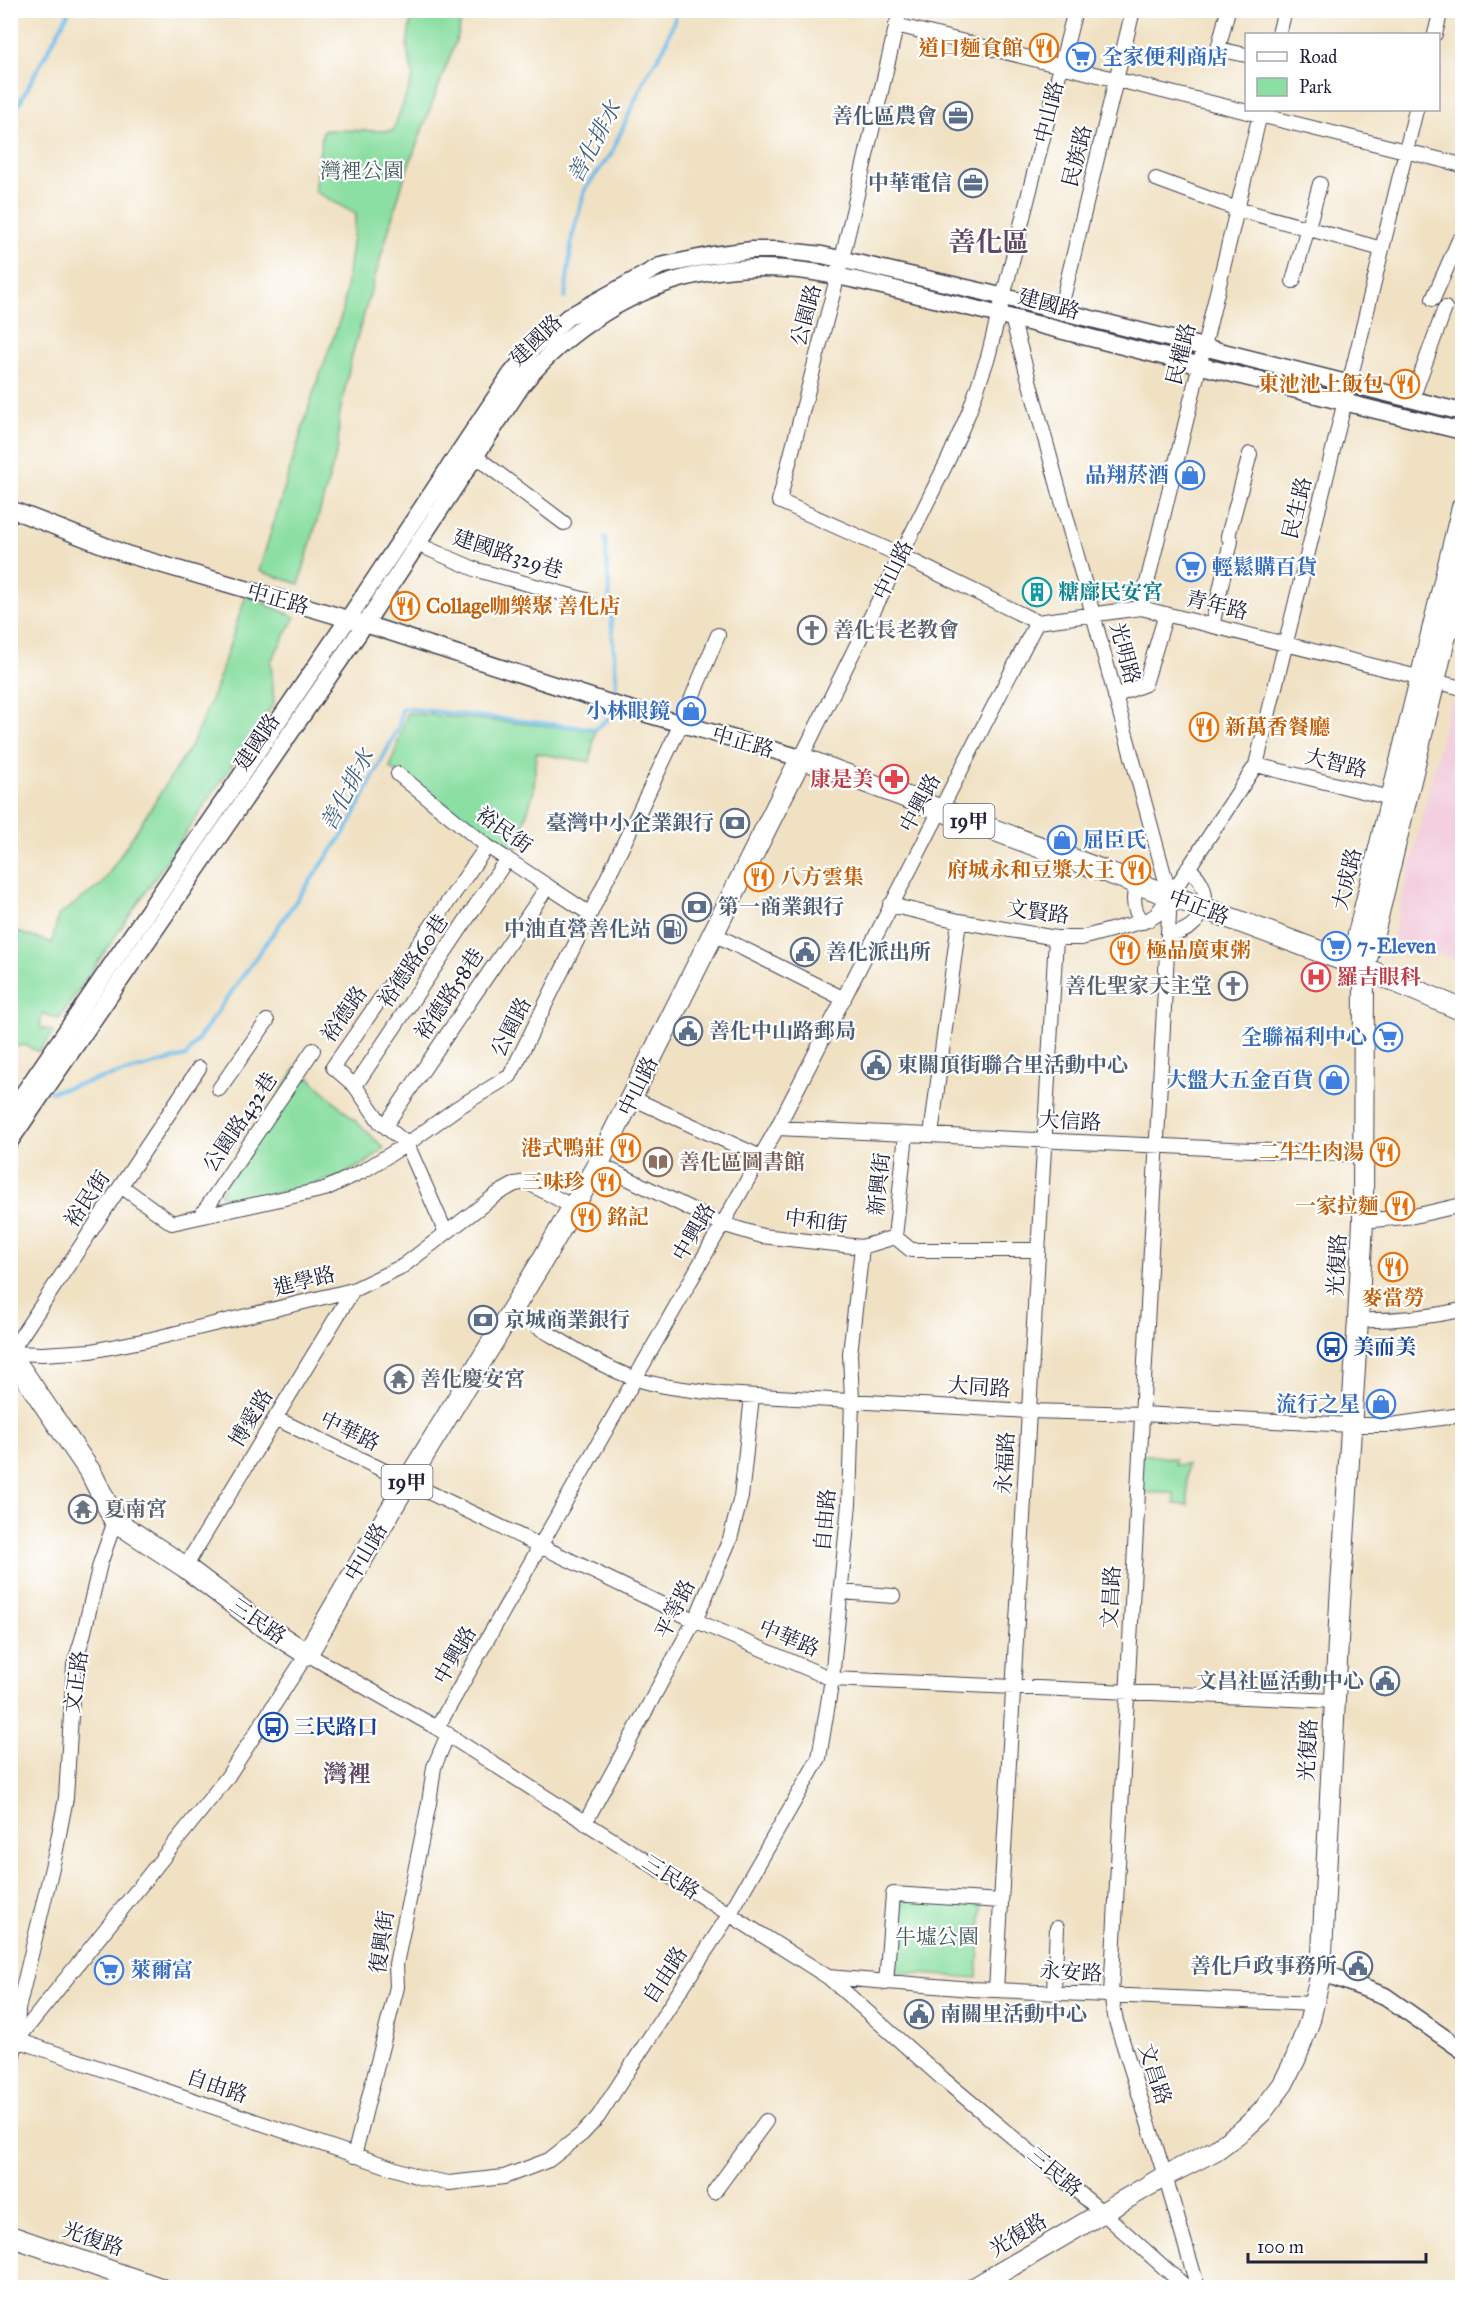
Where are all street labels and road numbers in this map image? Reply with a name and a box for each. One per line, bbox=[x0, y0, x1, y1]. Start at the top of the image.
street label: 中山路 bbox=[1029, 78, 1069, 146]
street label: 民族路 bbox=[1057, 122, 1097, 190]
street label: 公園路 bbox=[785, 281, 827, 349]
street label: 建國路 bbox=[1015, 283, 1083, 325]
street label: 建國路 bbox=[504, 309, 568, 371]
street label: 民權路 bbox=[1161, 320, 1201, 388]
street label: 民生路 bbox=[1277, 474, 1317, 542]
street label: 建國路329巷 bbox=[450, 524, 566, 584]
street label: 中山路 bbox=[868, 536, 918, 604]
street label: 中正路 bbox=[244, 578, 312, 620]
street label: 青年路 bbox=[1183, 585, 1251, 625]
street label: 光明路 bbox=[1104, 619, 1146, 687]
street label: 建國路 bbox=[229, 709, 285, 775]
street label: 中正路 bbox=[709, 721, 777, 763]
street label: 大智路 bbox=[1302, 743, 1370, 783]
street label: 中興路 bbox=[894, 769, 946, 837]
street label: 裕民街 bbox=[471, 801, 537, 859]
road number: 19甲 bbox=[944, 804, 994, 838]
street label: 大成路 bbox=[1327, 845, 1367, 913]
street label: 中正路 bbox=[1165, 884, 1233, 930]
street label: 文賢路 bbox=[1005, 895, 1071, 929]
street label: 裕德路60巷 bbox=[372, 909, 454, 1013]
street label: 裕德路58巷 bbox=[409, 943, 489, 1045]
street label: 裕德路 bbox=[315, 981, 373, 1047]
street label: 公園路 bbox=[485, 993, 537, 1061]
street label: 中山路 bbox=[613, 1052, 663, 1120]
street label: 公園路432巷 bbox=[197, 1067, 283, 1177]
street label: 大信路 bbox=[1038, 1106, 1102, 1136]
street label: 新興街 bbox=[863, 1151, 895, 1217]
street label: 裕民街 bbox=[59, 1166, 115, 1232]
street label: 中興路 bbox=[667, 1198, 721, 1266]
street label: 中和街 bbox=[783, 1204, 849, 1238]
street label: 光復路 bbox=[1322, 1233, 1352, 1297]
street label: 進學路 bbox=[270, 1261, 338, 1301]
street label: 大同路 bbox=[947, 1372, 1011, 1402]
street label: 博愛路 bbox=[224, 1384, 278, 1452]
street label: 中華路 bbox=[316, 1406, 384, 1456]
street label: 永福路 bbox=[990, 1431, 1020, 1495]
road number: 19甲 bbox=[382, 1465, 432, 1499]
street label: 自由路 bbox=[809, 1487, 841, 1553]
street label: 中山路 bbox=[339, 1518, 393, 1586]
street label: 文昌路 bbox=[1096, 1565, 1126, 1629]
street label: 平等路 bbox=[650, 1575, 700, 1643]
street label: 三民路 bbox=[225, 1592, 291, 1650]
street label: 中華路 bbox=[755, 1614, 823, 1662]
street label: 中興路 bbox=[428, 1621, 482, 1689]
street label: 文正路 bbox=[59, 1649, 93, 1715]
street label: 光復路 bbox=[1293, 1718, 1323, 1782]
street label: 三民路 bbox=[638, 1849, 704, 1905]
street label: 復興街 bbox=[365, 1909, 399, 1975]
street label: 自由路 bbox=[637, 1942, 693, 2008]
street label: 永安路 bbox=[1039, 1957, 1103, 1987]
street label: 文昌路 bbox=[1133, 2040, 1177, 2108]
street label: 自由路 bbox=[183, 2063, 251, 2109]
street label: 三民路 bbox=[1023, 2142, 1087, 2202]
street label: 光復路 bbox=[984, 2208, 1052, 2262]
street label: 光復路 bbox=[59, 2216, 127, 2262]

